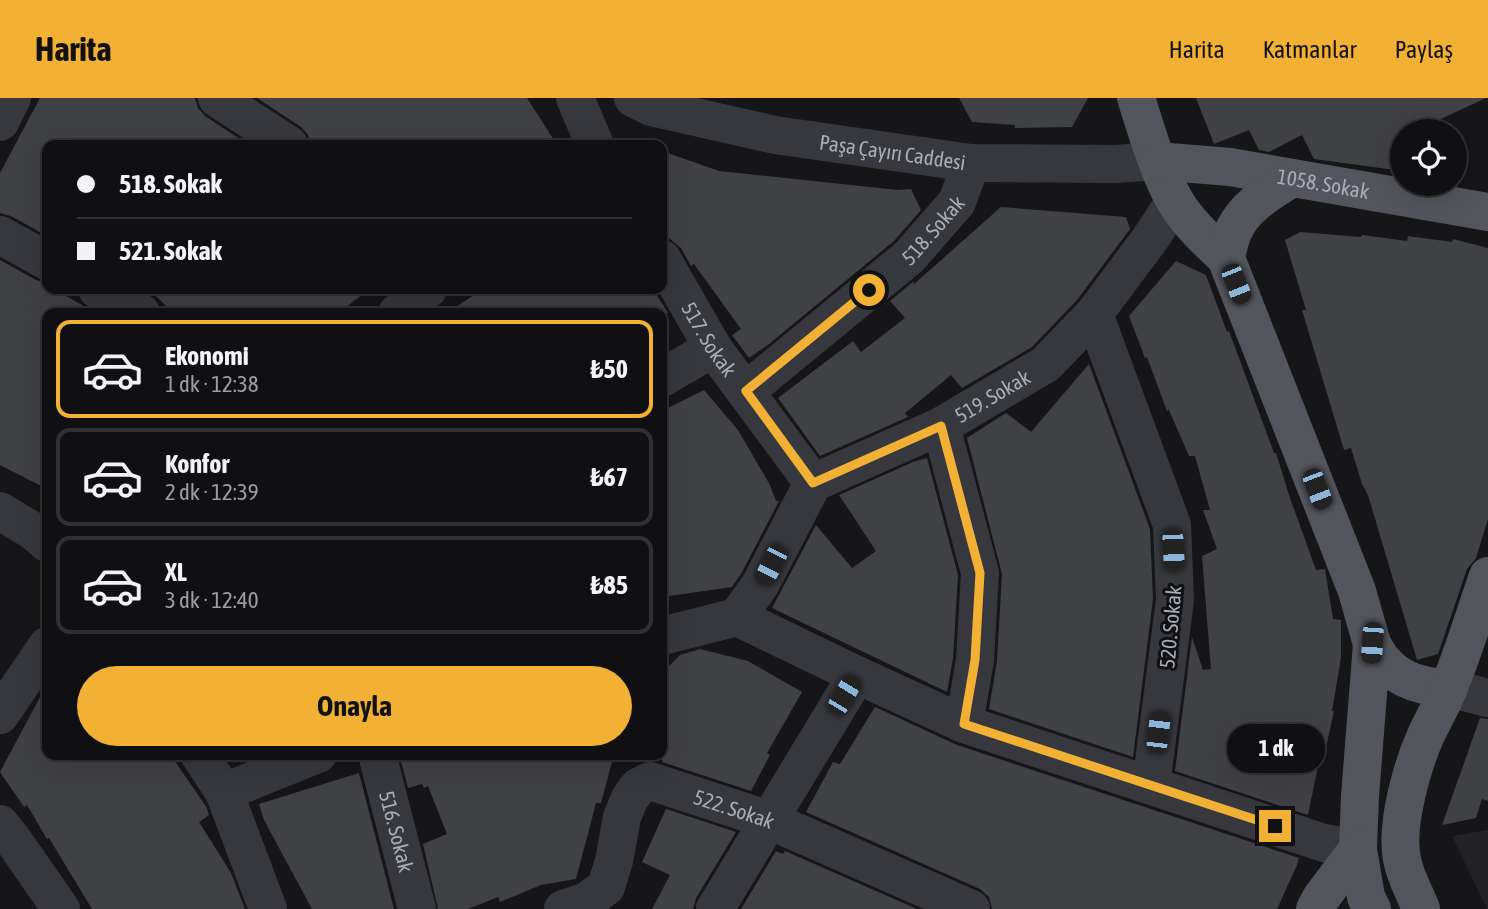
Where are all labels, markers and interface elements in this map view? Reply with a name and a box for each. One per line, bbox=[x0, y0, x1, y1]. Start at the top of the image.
text: Harita bbox=[35, 30, 112, 68]
text: Harita bbox=[1169, 36, 1225, 63]
text: Katmanlar bbox=[1263, 36, 1357, 63]
text: Paylaş bbox=[1395, 36, 1453, 63]
map controls bbox=[1390, 119, 1467, 196]
button: locate bbox=[1390, 119, 1467, 196]
street label: Paşa Çayırı Caddesi bbox=[818, 129, 967, 174]
street label: 1058. Sokak bbox=[1275, 163, 1371, 203]
text: 518. Sokak bbox=[119, 169, 222, 199]
street label: 518. Sokak bbox=[897, 191, 969, 270]
text: 521. Sokak bbox=[119, 236, 222, 266]
car bbox=[1219, 261, 1254, 307]
route start bbox=[853, 274, 885, 306]
street label: 517. Sokak bbox=[677, 298, 742, 381]
icon: car bbox=[81, 338, 144, 401]
text: Ekonomi bbox=[165, 341, 249, 371]
text: ₺50 bbox=[591, 354, 628, 384]
street label: 519. Sokak bbox=[950, 364, 1034, 427]
text: 1 dk · 12:38 bbox=[165, 371, 259, 397]
icon: car bbox=[81, 446, 144, 509]
text: Konfor bbox=[165, 449, 229, 479]
text: ₺67 bbox=[591, 462, 628, 492]
car bbox=[1300, 466, 1335, 512]
text: 2 dk · 12:39 bbox=[165, 479, 259, 505]
car bbox=[1162, 528, 1185, 572]
car bbox=[753, 542, 790, 588]
icon: car bbox=[81, 554, 144, 617]
text: XL bbox=[165, 557, 187, 587]
text: ₺85 bbox=[591, 570, 628, 600]
street label: 520. Sokak bbox=[1154, 585, 1186, 669]
text: 3 dk · 12:40 bbox=[165, 587, 259, 613]
car bbox=[1361, 621, 1384, 665]
button: Onayla bbox=[77, 666, 632, 746]
car bbox=[825, 672, 864, 718]
car bbox=[1146, 710, 1171, 754]
callout: 1 dk bbox=[1226, 724, 1324, 774]
text: 1 dk bbox=[1259, 735, 1293, 761]
street label: 522. Sokak bbox=[691, 784, 778, 833]
street label: 516. Sokak bbox=[375, 788, 419, 875]
route end bbox=[1259, 810, 1291, 842]

